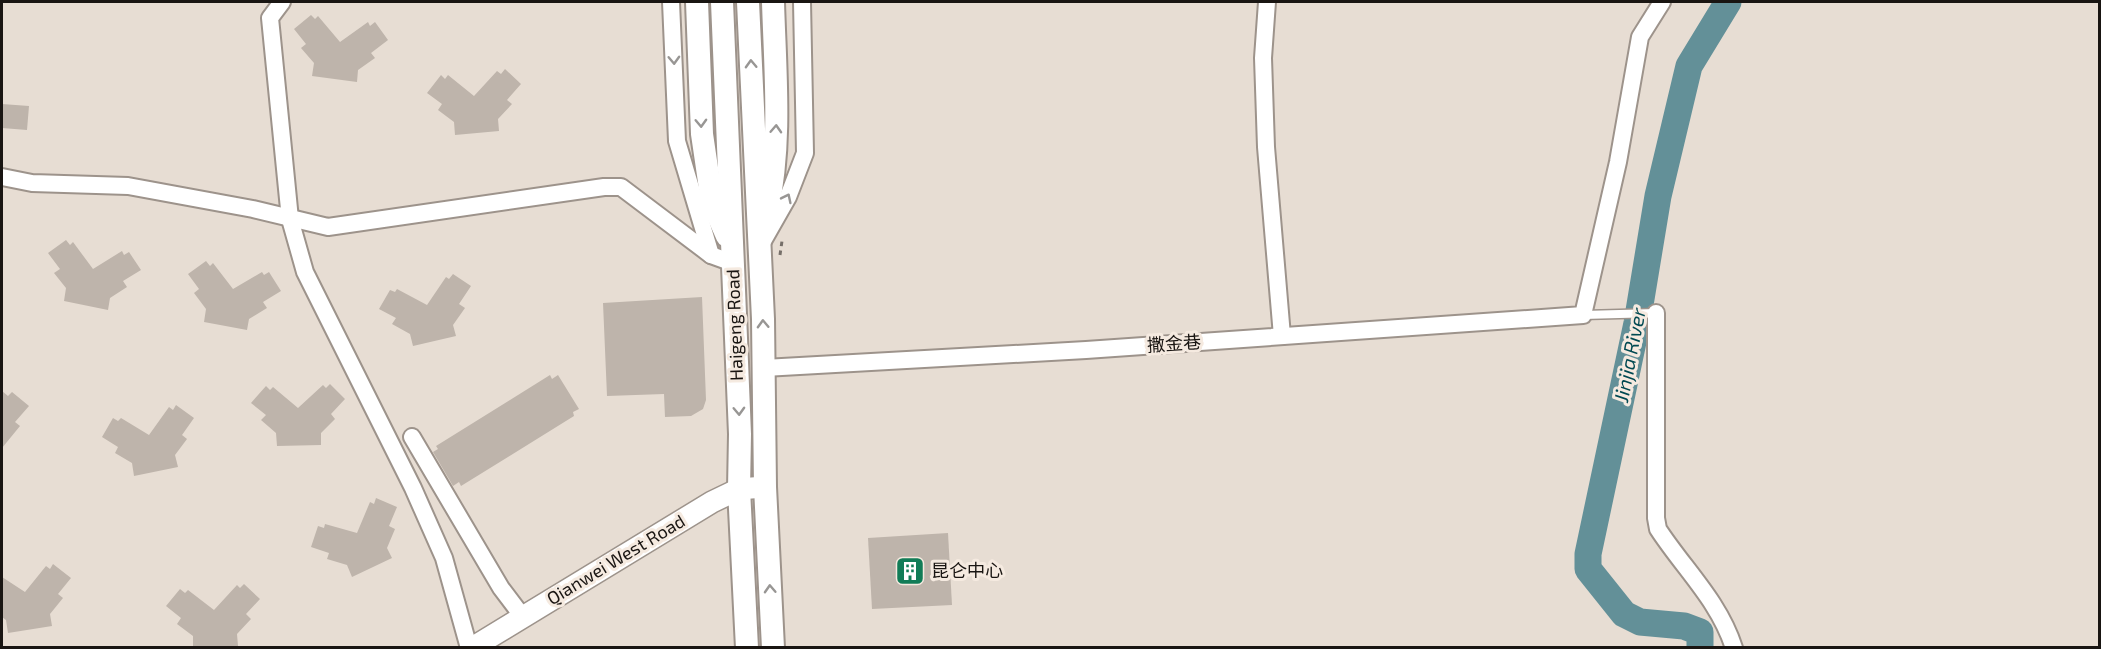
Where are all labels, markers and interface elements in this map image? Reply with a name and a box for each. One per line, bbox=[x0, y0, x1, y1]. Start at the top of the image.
one-way arrow bbox=[667, 55, 680, 64]
one-way arrow bbox=[744, 60, 757, 69]
one-way arrow bbox=[695, 118, 708, 127]
one-way arrow bbox=[770, 124, 783, 133]
one-way arrow bbox=[780, 193, 792, 204]
street label: Haigeng Road bbox=[721, 269, 747, 381]
water label: Jinjia River bbox=[1608, 305, 1650, 405]
one-way arrow bbox=[756, 319, 769, 328]
street label: 撒金巷 bbox=[1146, 330, 1202, 356]
one-way arrow bbox=[732, 407, 745, 416]
street label: Qianwei West Road bbox=[542, 509, 689, 609]
building icon: 昆仑中心 bbox=[894, 555, 926, 587]
place label: 昆仑中心 bbox=[931, 559, 1003, 581]
one-way arrow bbox=[763, 585, 776, 594]

